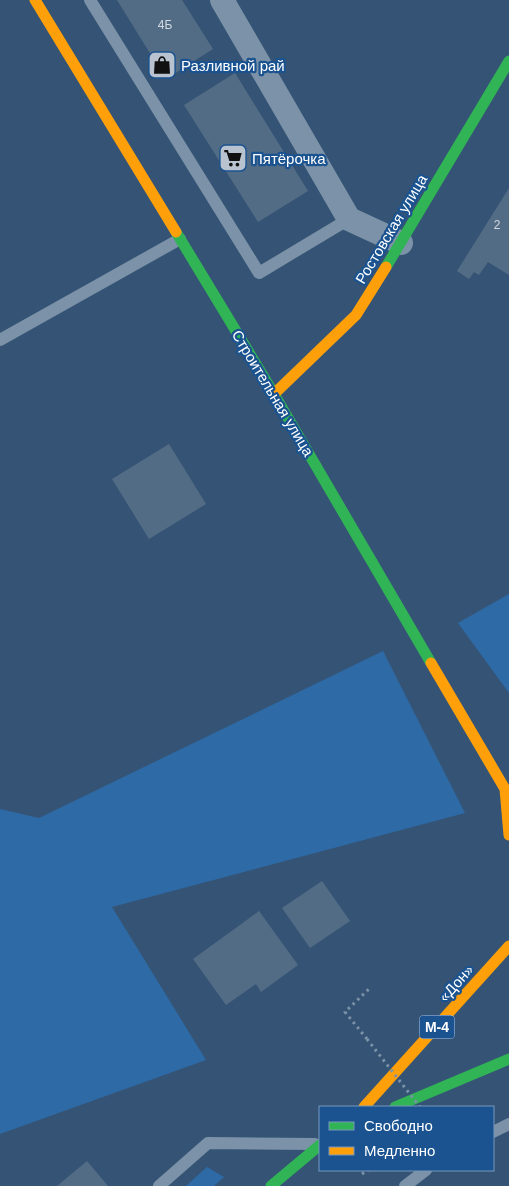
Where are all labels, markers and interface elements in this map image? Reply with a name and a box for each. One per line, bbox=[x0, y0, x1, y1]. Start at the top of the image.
house number: 4Б bbox=[158, 18, 172, 32]
shop icon: Разливной рай bbox=[147, 50, 177, 80]
place label: Разливной рай bbox=[181, 57, 285, 74]
supermarket icon: Пятёрочка bbox=[218, 143, 248, 173]
place label: Пятёрочка bbox=[252, 150, 326, 167]
street label: Ростовская улица bbox=[352, 171, 431, 287]
house number: 2 bbox=[494, 218, 501, 232]
street label: Строительная улица bbox=[229, 327, 318, 460]
street label: «Дон» bbox=[435, 961, 477, 1005]
road number: М-4 bbox=[420, 1016, 454, 1038]
legend bbox=[319, 1106, 494, 1171]
text: Свободно bbox=[364, 1117, 433, 1134]
text: Медленно bbox=[364, 1142, 435, 1159]

